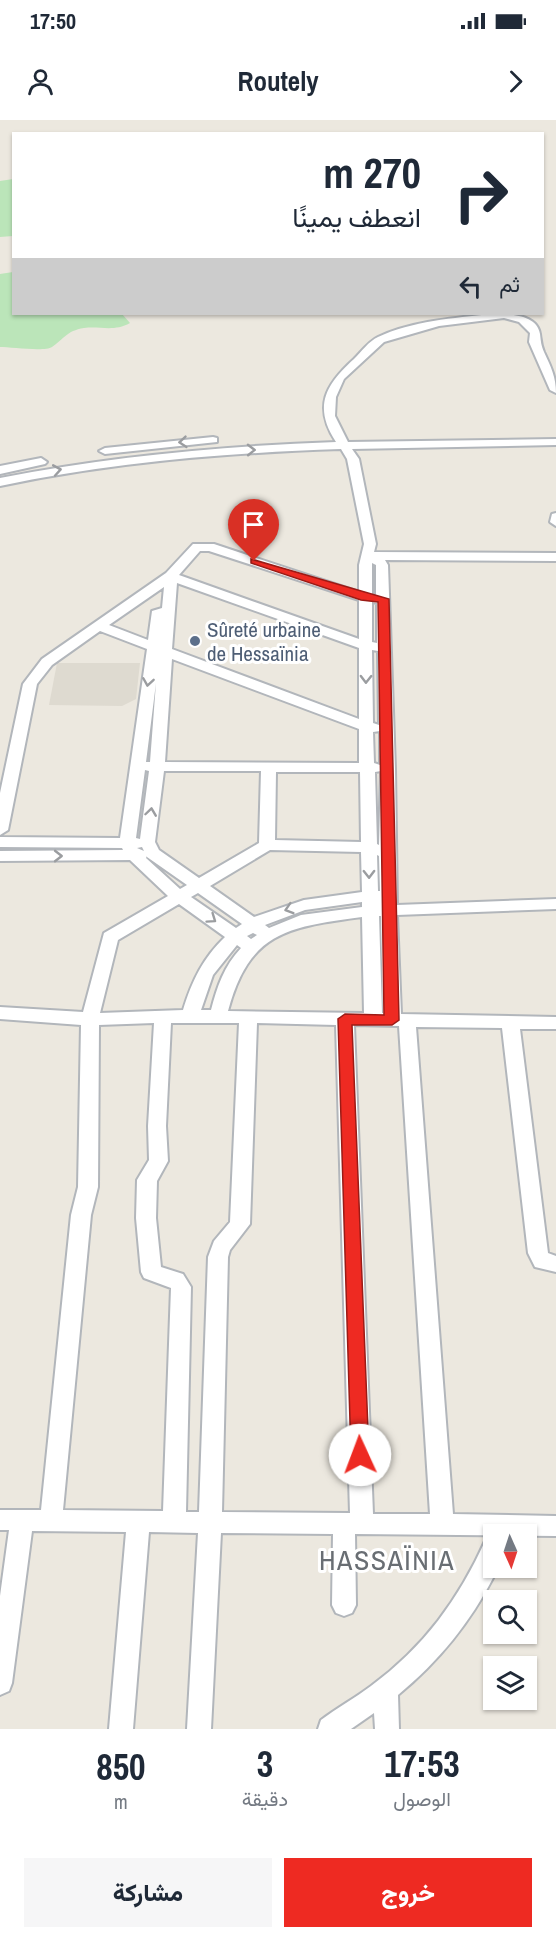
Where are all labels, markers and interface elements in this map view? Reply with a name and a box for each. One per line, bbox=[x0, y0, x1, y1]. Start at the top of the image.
text: 17:50 bbox=[30, 6, 76, 36]
text: Routely bbox=[237, 63, 319, 99]
icon: person bbox=[24, 65, 57, 98]
icon: forward bbox=[499, 65, 532, 98]
text: 270 m bbox=[323, 145, 421, 201]
icon: right bbox=[442, 156, 520, 234]
text: انعطف يمينًا bbox=[292, 199, 421, 235]
text: ثم bbox=[499, 269, 520, 299]
icon: left bbox=[454, 270, 487, 303]
one-way arrow bbox=[178, 436, 187, 449]
one-way arrow bbox=[246, 444, 255, 456]
one-way arrow bbox=[52, 464, 62, 477]
pin bbox=[228, 499, 279, 561]
icon: arrive bbox=[237, 508, 270, 541]
place label: Sûreté urbaine de Hessaïnia bbox=[207, 615, 321, 668]
marker: Sûreté urbaine de Hessaïnia bbox=[188, 634, 202, 648]
one-way arrow bbox=[360, 674, 372, 683]
one-way arrow bbox=[143, 677, 155, 686]
one-way arrow bbox=[145, 807, 157, 817]
one-way arrow bbox=[54, 850, 63, 862]
one-way arrow bbox=[363, 869, 375, 878]
one-way arrow bbox=[284, 902, 295, 914]
one-way arrow bbox=[206, 912, 217, 923]
position arrow bbox=[328, 1423, 392, 1487]
north arrow bbox=[483, 1524, 537, 1578]
map controls bbox=[483, 1524, 537, 1710]
district label: HASSAÏNIA bbox=[319, 1541, 455, 1579]
button: search bbox=[483, 1590, 537, 1644]
button: layers bbox=[483, 1656, 537, 1710]
text: 3 bbox=[257, 1740, 273, 1788]
text: 17:53 bbox=[384, 1740, 460, 1788]
text: 850 bbox=[96, 1743, 146, 1791]
text: دقيقة bbox=[242, 1785, 288, 1812]
text: الوصول bbox=[393, 1785, 451, 1812]
text: m bbox=[114, 1788, 128, 1815]
button: مشاركة bbox=[24, 1858, 272, 1927]
button: خروج bbox=[284, 1858, 532, 1927]

